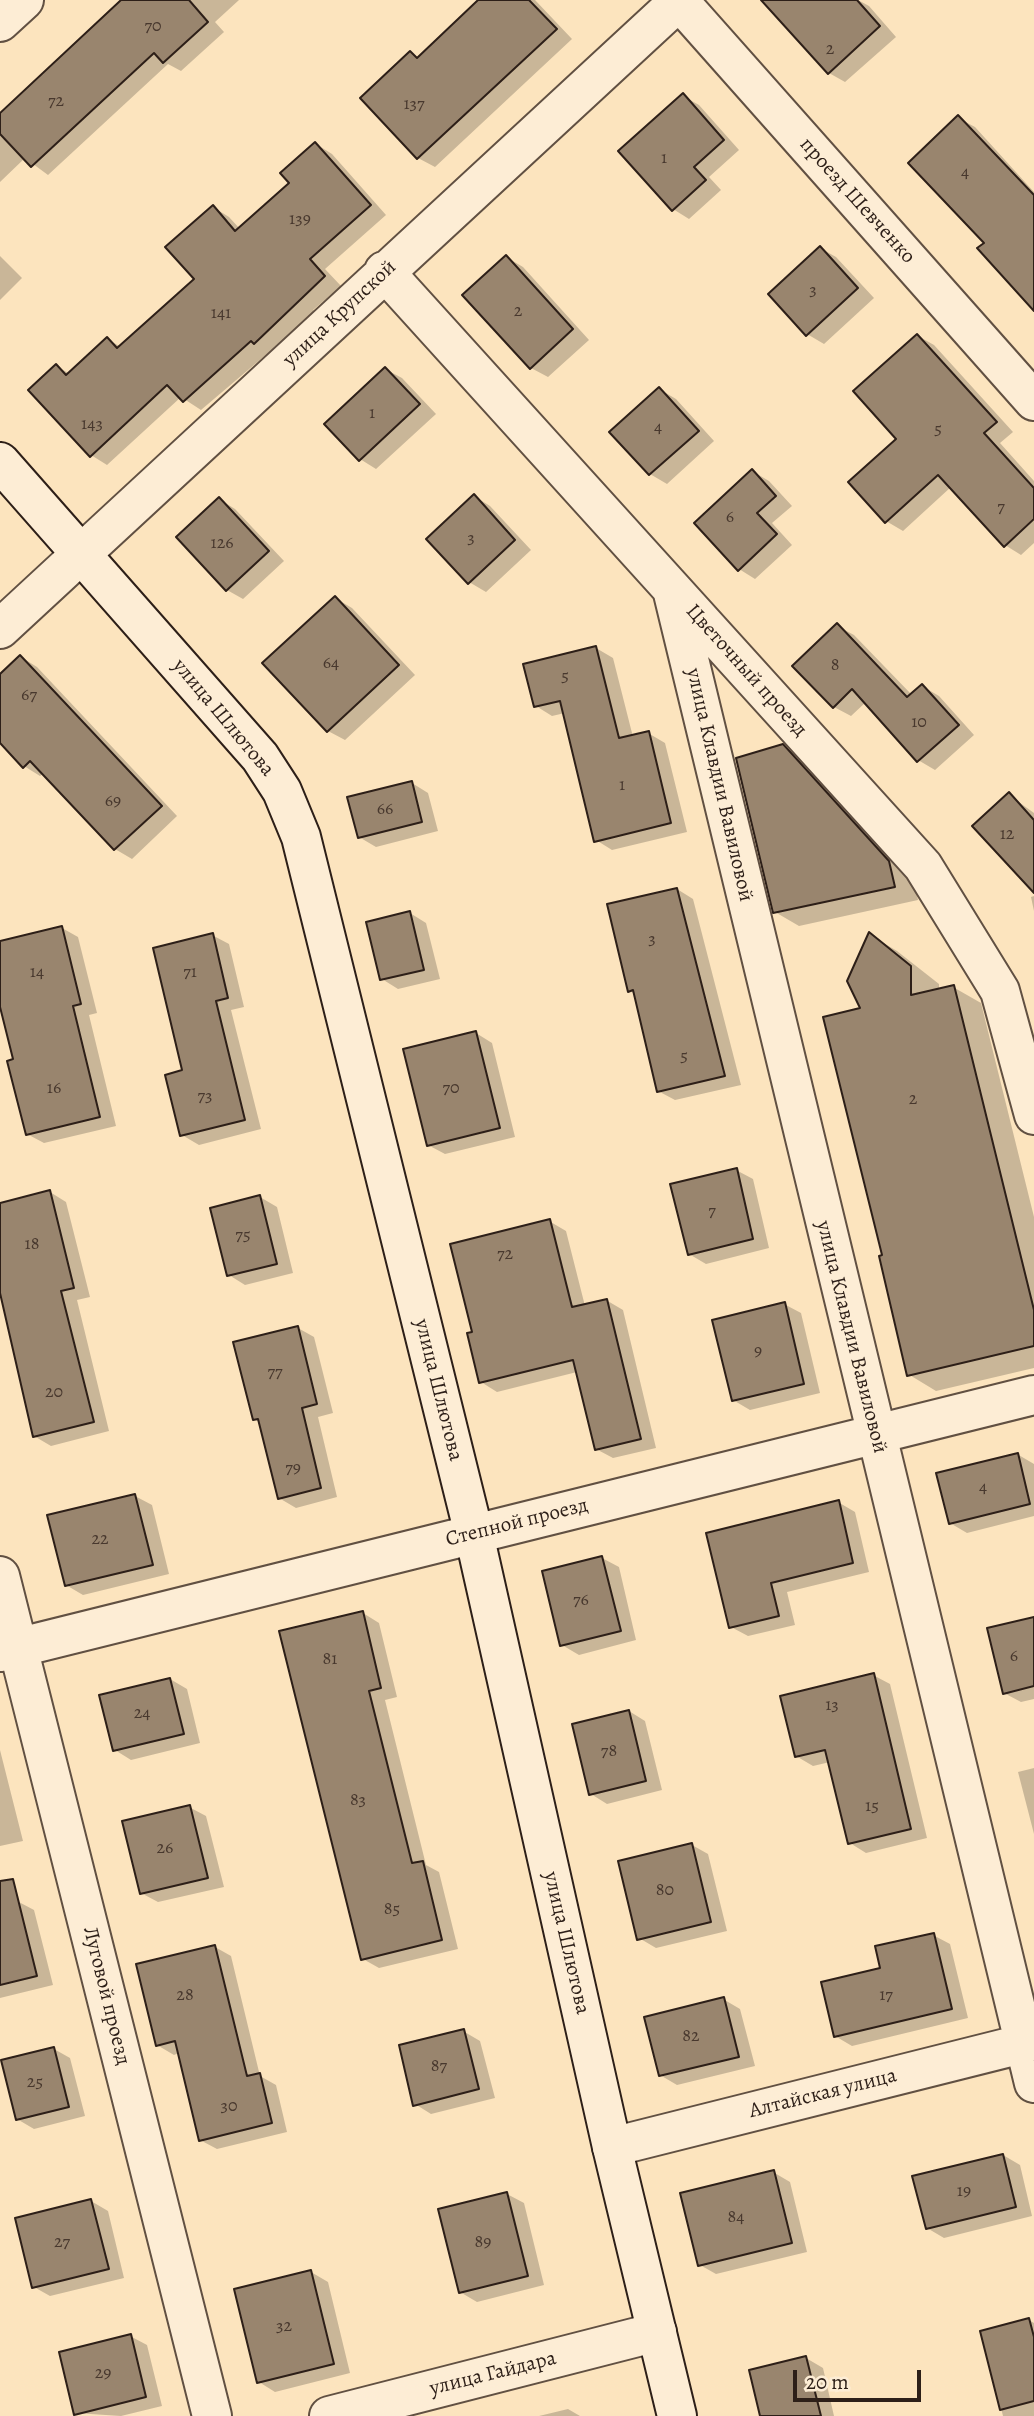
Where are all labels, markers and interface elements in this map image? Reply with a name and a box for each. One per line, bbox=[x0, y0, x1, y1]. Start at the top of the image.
house number: 70 bbox=[144, 16, 162, 38]
house number: 2 bbox=[826, 39, 834, 61]
house number: 72 bbox=[48, 91, 64, 113]
house number: 137 bbox=[403, 94, 425, 116]
street label: проезд Шевченко bbox=[794, 133, 920, 269]
house number: 1 bbox=[661, 148, 667, 170]
house number: 4 bbox=[961, 162, 969, 184]
house number: 139 bbox=[289, 209, 311, 231]
street label: улица Крупской bbox=[278, 255, 402, 373]
house number: 3 bbox=[809, 280, 817, 302]
house number: 2 bbox=[514, 301, 522, 323]
house number: 141 bbox=[211, 303, 231, 325]
house number: 1 bbox=[369, 403, 375, 425]
house number: 143 bbox=[81, 414, 103, 436]
house number: 4 bbox=[654, 417, 662, 439]
house number: 5 bbox=[934, 419, 942, 441]
house number: 7 bbox=[997, 497, 1005, 519]
house number: 6 bbox=[726, 507, 734, 529]
house number: 3 bbox=[467, 528, 475, 550]
house number: 126 bbox=[210, 533, 234, 555]
street label: Цветочный проезд bbox=[680, 600, 812, 742]
house number: 64 bbox=[323, 653, 339, 675]
street label: улица Шлютова bbox=[167, 654, 279, 782]
house number: 8 bbox=[831, 655, 839, 677]
house number: 5 bbox=[561, 666, 569, 688]
street label: улица Клавдии Вавиловой bbox=[680, 666, 758, 904]
house number: 67 bbox=[21, 685, 37, 707]
house number: 10 bbox=[911, 712, 927, 734]
house number: 1 bbox=[619, 775, 625, 797]
house number: 69 bbox=[105, 791, 121, 813]
house number: 66 bbox=[377, 799, 393, 821]
house number: 12 bbox=[1000, 824, 1014, 846]
house number: 3 bbox=[648, 929, 656, 951]
house number: 14 bbox=[30, 962, 44, 984]
house number: 71 bbox=[183, 962, 197, 984]
house number: 5 bbox=[680, 1046, 688, 1068]
house number: 16 bbox=[47, 1078, 61, 1100]
house number: 70 bbox=[442, 1078, 460, 1100]
house number: 73 bbox=[197, 1086, 213, 1108]
house number: 2 bbox=[909, 1089, 917, 1111]
house number: 7 bbox=[708, 1201, 716, 1223]
street label: улица Клавдии Вавиловой bbox=[810, 1218, 892, 1456]
house number: 75 bbox=[235, 1225, 251, 1247]
house number: 18 bbox=[25, 1234, 39, 1256]
house number: 72 bbox=[497, 1244, 513, 1266]
street label: улица Шлютова bbox=[408, 1316, 468, 1464]
house number: 9 bbox=[754, 1341, 762, 1363]
house number: 77 bbox=[267, 1362, 283, 1384]
house number: 20 bbox=[45, 1382, 63, 1404]
house number: 79 bbox=[285, 1458, 301, 1480]
house number: 4 bbox=[979, 1477, 987, 1499]
street label: Степной проезд bbox=[443, 1493, 591, 1553]
house number: 22 bbox=[91, 1529, 109, 1551]
house number: 76 bbox=[573, 1590, 589, 1612]
house number: 6 bbox=[1010, 1646, 1018, 1668]
house number: 81 bbox=[323, 1649, 337, 1671]
house number: 13 bbox=[825, 1695, 839, 1717]
house number: 24 bbox=[134, 1703, 150, 1725]
house number: 78 bbox=[601, 1741, 617, 1763]
house number: 83 bbox=[350, 1790, 366, 1812]
house number: 15 bbox=[865, 1796, 879, 1818]
house number: 26 bbox=[157, 1838, 173, 1860]
street label: улица Шлютова bbox=[537, 1869, 595, 2017]
house number: 80 bbox=[656, 1880, 674, 1902]
house number: 85 bbox=[384, 1899, 400, 1921]
street label: Луговой проезд bbox=[77, 1924, 135, 2068]
house number: 28 bbox=[176, 1985, 194, 2007]
house number: 17 bbox=[879, 1985, 893, 2007]
house number: 82 bbox=[682, 2026, 700, 2048]
house number: 87 bbox=[431, 2056, 447, 2078]
street label: Алтайская улица bbox=[747, 2063, 899, 2125]
house number: 25 bbox=[27, 2072, 43, 2094]
house number: 30 bbox=[220, 2096, 238, 2118]
house number: 19 bbox=[957, 2181, 971, 2203]
house number: 84 bbox=[728, 2207, 744, 2229]
house number: 27 bbox=[54, 2232, 70, 2254]
house number: 89 bbox=[475, 2232, 491, 2254]
house number: 32 bbox=[276, 2316, 292, 2338]
street label: улица Гайдара bbox=[427, 2346, 559, 2402]
scale bar bbox=[796, 2356, 924, 2400]
house number: 29 bbox=[95, 2363, 111, 2385]
text: 20 m bbox=[806, 2368, 849, 2396]

